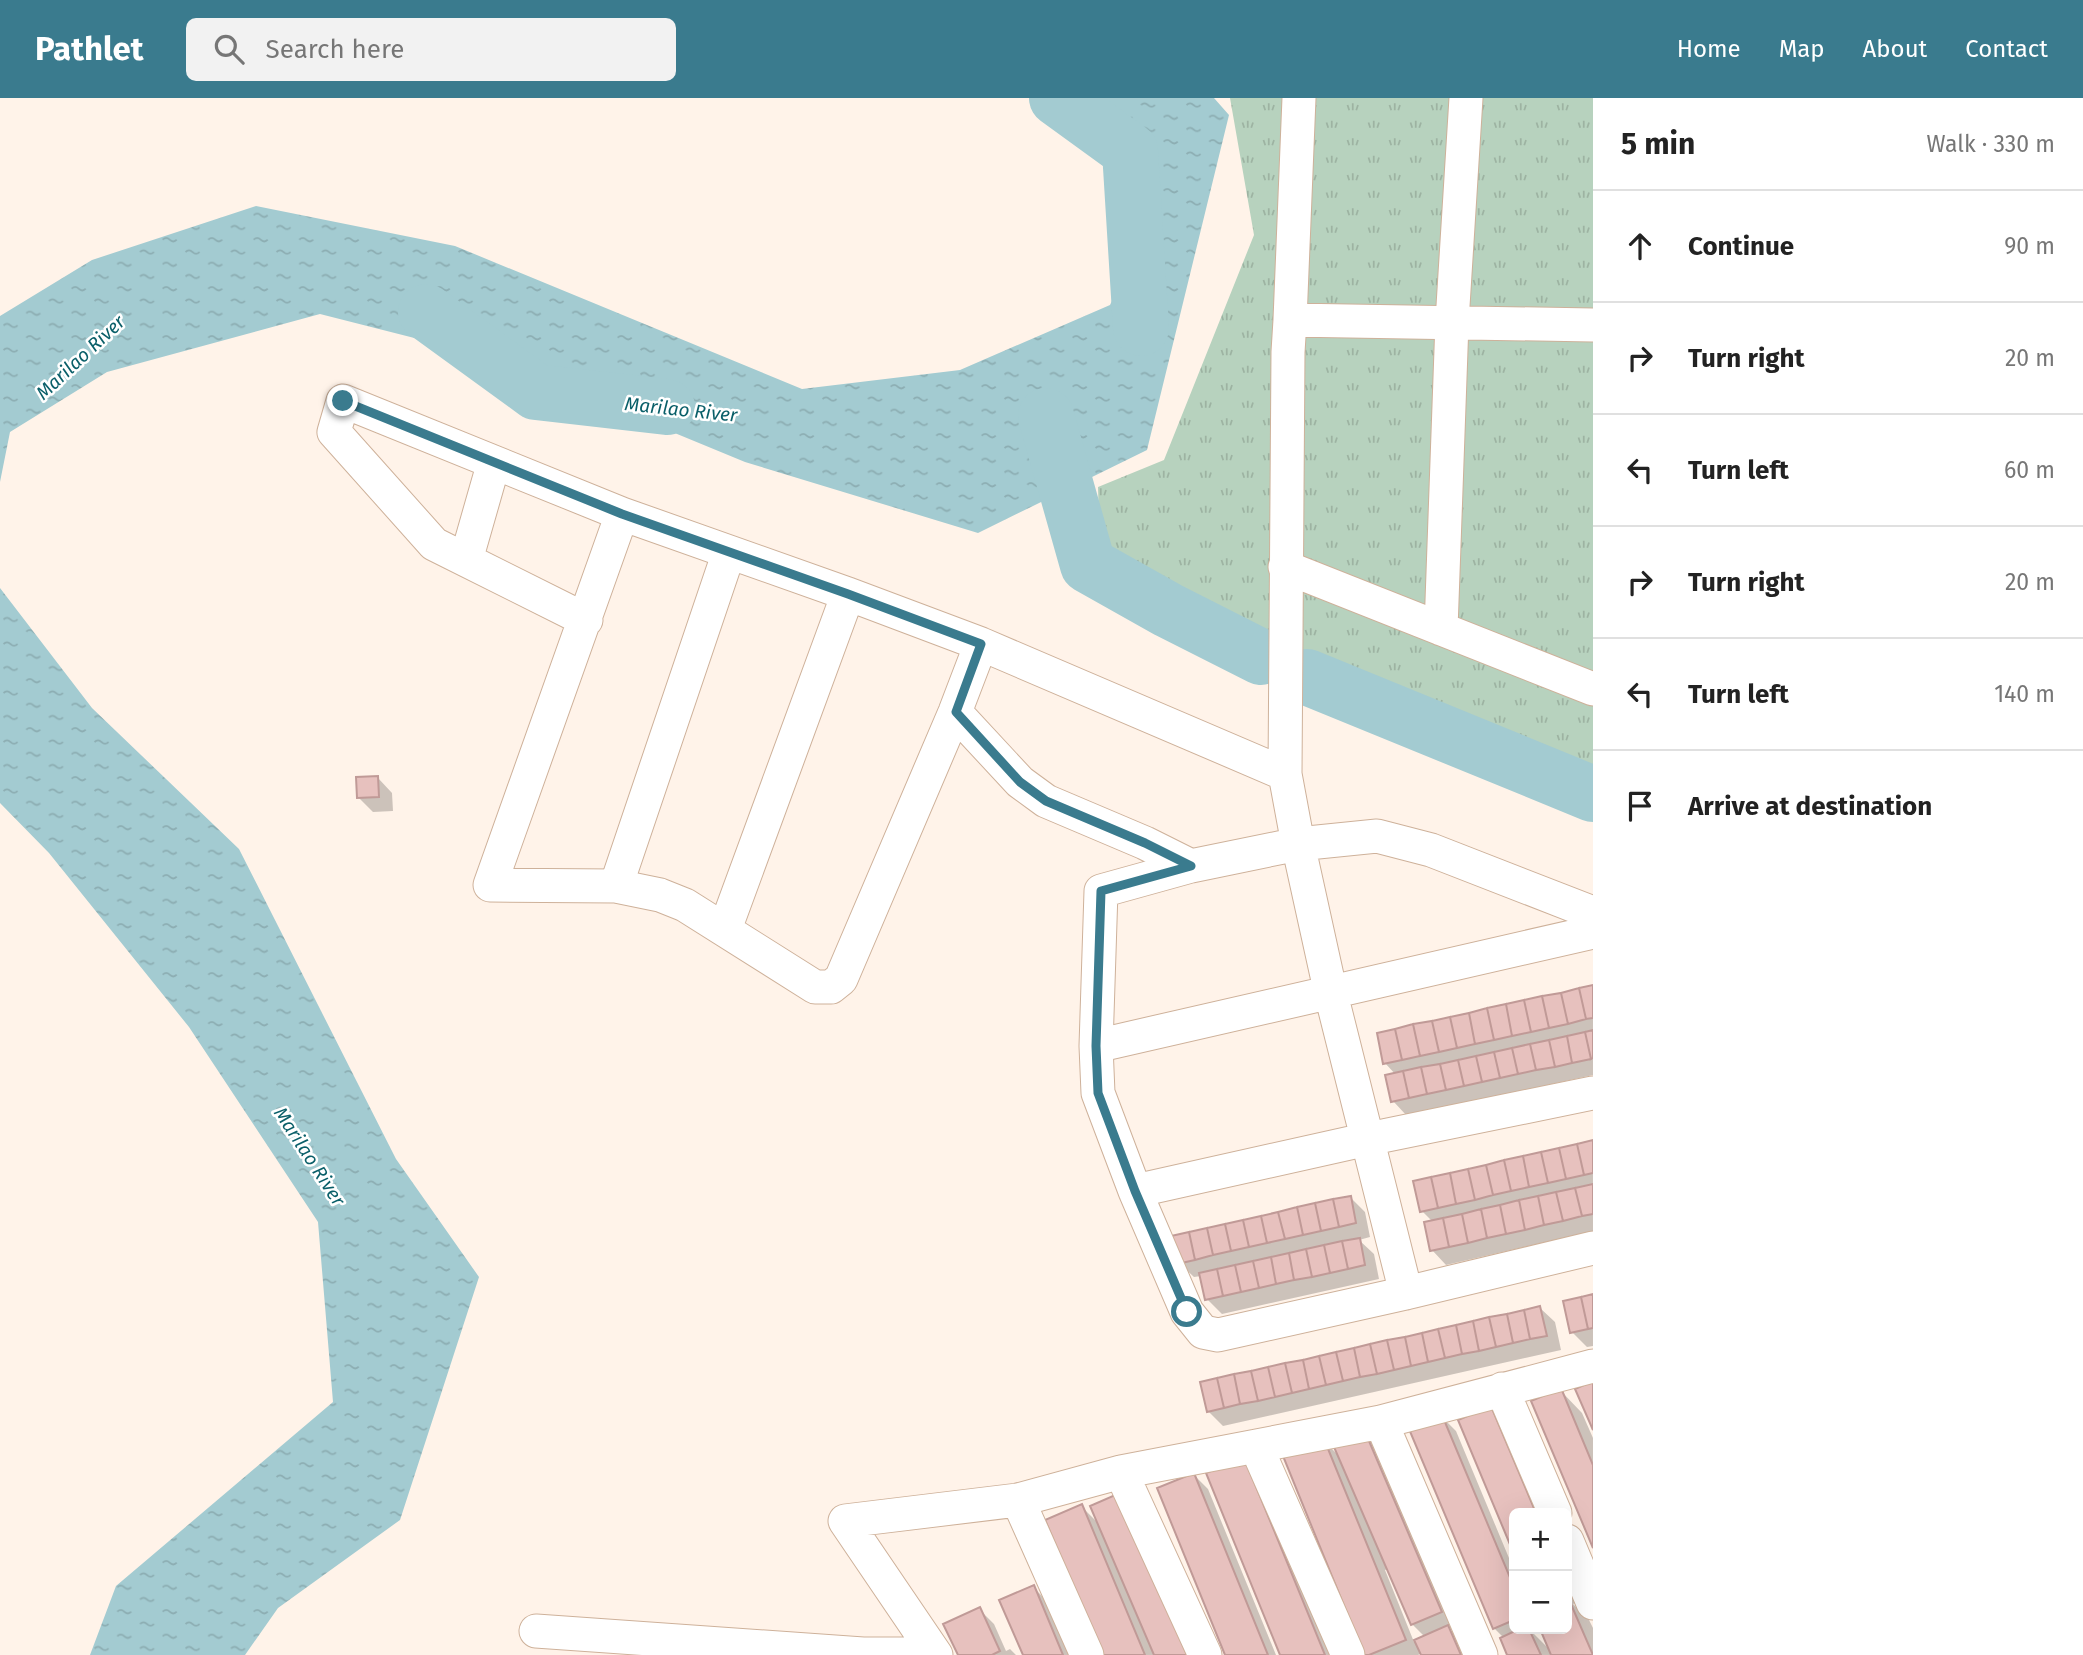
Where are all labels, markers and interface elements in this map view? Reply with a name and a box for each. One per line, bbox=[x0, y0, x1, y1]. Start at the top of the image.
search box bbox=[186, 18, 676, 81]
text: Pathlet bbox=[35, 29, 144, 69]
icon: search bbox=[210, 30, 248, 68]
text: Search here bbox=[266, 34, 404, 65]
text: Home bbox=[1677, 35, 1741, 63]
text: Map bbox=[1779, 35, 1825, 63]
text: About bbox=[1863, 35, 1927, 63]
text: Contact bbox=[1965, 35, 2048, 63]
text: 5 min bbox=[1621, 126, 1695, 162]
text: Walk · 330 m bbox=[1927, 130, 2055, 158]
icon: ahead bbox=[1621, 227, 1659, 265]
text: Continue bbox=[1688, 231, 1794, 262]
text: 90 m bbox=[2004, 232, 2055, 260]
water label: Marilao River bbox=[31, 310, 130, 404]
icon: right bbox=[1621, 339, 1659, 377]
text: Turn right bbox=[1688, 343, 1805, 374]
text: 20 m bbox=[2005, 344, 2055, 372]
route end bbox=[327, 385, 358, 416]
water label: Marilao River bbox=[624, 392, 739, 427]
icon: left bbox=[1621, 451, 1659, 489]
text: Turn left bbox=[1688, 455, 1789, 486]
text: 60 m bbox=[2004, 456, 2055, 484]
icon: right bbox=[1621, 563, 1659, 601]
text: Turn right bbox=[1688, 567, 1805, 598]
text: 20 m bbox=[2005, 568, 2055, 596]
icon: left bbox=[1621, 675, 1659, 713]
text: Turn left bbox=[1688, 679, 1789, 710]
text: 140 m bbox=[1994, 680, 2055, 708]
icon: arrive bbox=[1621, 787, 1659, 825]
text: Arrive at destination bbox=[1688, 791, 1932, 822]
water label: Marilao River bbox=[269, 1103, 350, 1211]
route start bbox=[1171, 1296, 1202, 1327]
map controls bbox=[1509, 1508, 1572, 1634]
button: + bbox=[1509, 1508, 1572, 1571]
button: − bbox=[1509, 1571, 1572, 1634]

